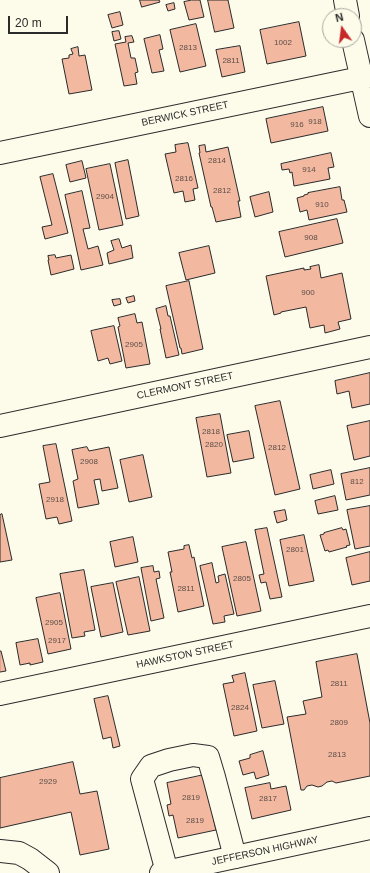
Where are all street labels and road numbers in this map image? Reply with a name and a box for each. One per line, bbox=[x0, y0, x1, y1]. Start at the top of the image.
street label: BERWICK STREET bbox=[140, 99, 230, 129]
street label: CLERMONT STREET bbox=[136, 370, 234, 402]
street label: HAWKSTON STREET bbox=[135, 639, 235, 671]
street label: JEFFERSON HIGHWAY bbox=[210, 834, 320, 868]

